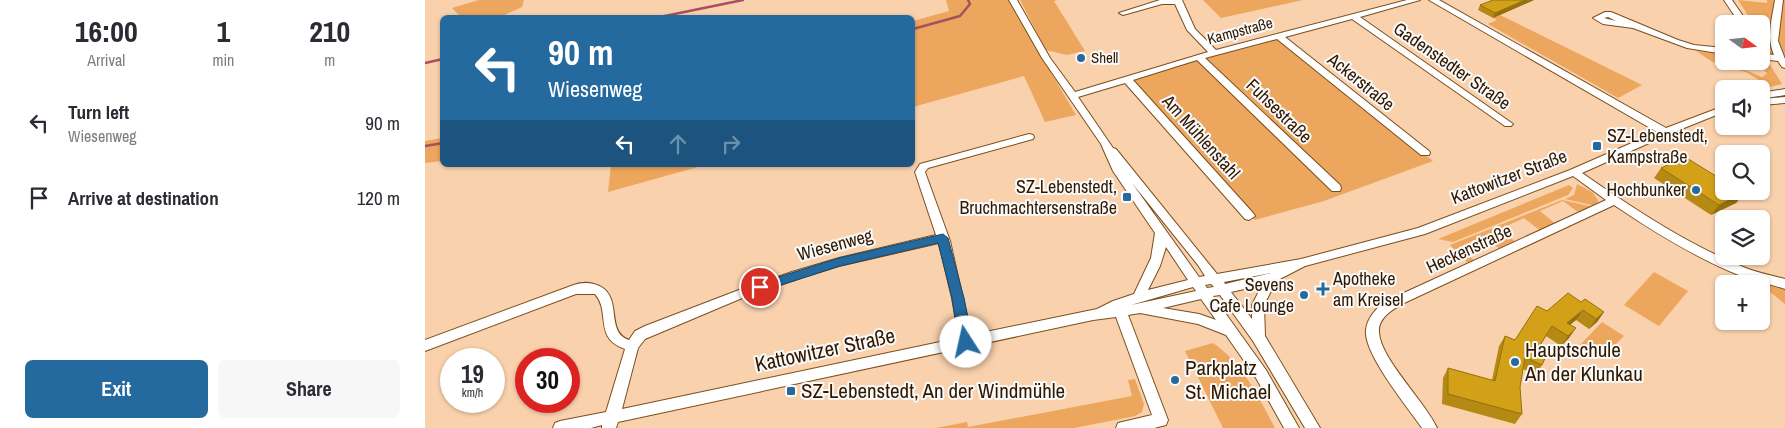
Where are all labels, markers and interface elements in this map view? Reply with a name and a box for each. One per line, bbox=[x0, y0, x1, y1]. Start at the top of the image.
text: 16:00 bbox=[75, 11, 138, 51]
text: 1 bbox=[217, 11, 230, 51]
text: 210 bbox=[309, 11, 350, 51]
street label: Kampstraße bbox=[1205, 12, 1275, 49]
north arrow bbox=[1715, 15, 1770, 70]
map controls bbox=[1715, 15, 1770, 330]
street label: Gadenstedter Straße bbox=[1389, 16, 1516, 115]
text: 90 m bbox=[548, 29, 613, 76]
icon: left bbox=[465, 35, 530, 100]
street label: Ackerstraße bbox=[1322, 46, 1400, 116]
place label: Shell bbox=[1091, 47, 1118, 68]
text: Arrival bbox=[87, 49, 125, 71]
text: min bbox=[212, 49, 234, 71]
text: m bbox=[324, 49, 335, 71]
marker: Shell bbox=[1075, 52, 1087, 64]
street label: Fuhsestraße bbox=[1241, 73, 1318, 148]
text: Wiesenweg bbox=[548, 74, 642, 104]
button: sound bbox=[1715, 80, 1770, 135]
street label: Am Mühlenstahl bbox=[1156, 88, 1246, 184]
text: Turn left bbox=[68, 99, 129, 125]
icon: left bbox=[25, 109, 53, 137]
text: 90 m bbox=[365, 110, 400, 136]
place label: SZ-Lebenstedt, Kampstraße bbox=[1607, 123, 1708, 169]
text: Wiesenweg bbox=[68, 125, 137, 147]
icon: left bbox=[611, 130, 639, 158]
icon: ahead bbox=[664, 130, 692, 158]
icon: right bbox=[717, 130, 745, 158]
marker: SZ-Lebenstedt, Kampstraße bbox=[1591, 140, 1603, 152]
street label: Kattowitzer Straße bbox=[1447, 143, 1570, 210]
button: search bbox=[1715, 145, 1770, 200]
place label: SZ-Lebenstedt, Bruchmachtersenstraße bbox=[960, 174, 1117, 220]
place label: Hochbunker bbox=[1606, 177, 1686, 202]
icon: arrive bbox=[25, 184, 53, 212]
marker: Hochbunker bbox=[1690, 184, 1702, 196]
text: Arrive at destination bbox=[68, 185, 219, 211]
text: 120 m bbox=[357, 185, 400, 211]
marker: SZ-Lebenstedt, Bruchmachtersenstraße bbox=[1121, 191, 1133, 203]
button: layers bbox=[1715, 210, 1770, 265]
street label: Heckenstraße bbox=[1422, 218, 1516, 279]
street label: Wiesenweg bbox=[794, 222, 876, 267]
pin bbox=[739, 266, 781, 308]
place label: Apotheke am Kreisel bbox=[1332, 266, 1404, 312]
place label: Sevens Cafe Lounge bbox=[1209, 272, 1294, 318]
icon: arrive bbox=[746, 273, 774, 301]
button: + bbox=[1715, 275, 1770, 330]
marker: Apotheke am Kreisel bbox=[1317, 283, 1329, 295]
marker: Sevens Cafe Lounge bbox=[1298, 289, 1310, 301]
position arrow bbox=[939, 315, 991, 367]
street label: Kattowitzer Straße bbox=[752, 321, 898, 379]
place label: Hauptschule An der Klunkau bbox=[1524, 335, 1643, 388]
speed limit sign: 30 bbox=[515, 348, 580, 413]
place label: Parkplatz St. Michael bbox=[1185, 353, 1271, 406]
marker: Hauptschule An der Klunkau bbox=[1509, 356, 1521, 368]
text: 19 bbox=[461, 357, 484, 391]
button: Exit bbox=[25, 360, 208, 418]
button: Share bbox=[218, 360, 400, 418]
marker: Parkplatz St. Michael bbox=[1169, 374, 1181, 386]
place label: SZ-Lebenstedt, An der Windmühle bbox=[801, 376, 1065, 405]
text: km/h bbox=[462, 385, 483, 401]
marker: SZ-Lebenstedt, An der Windmühle bbox=[785, 385, 797, 397]

